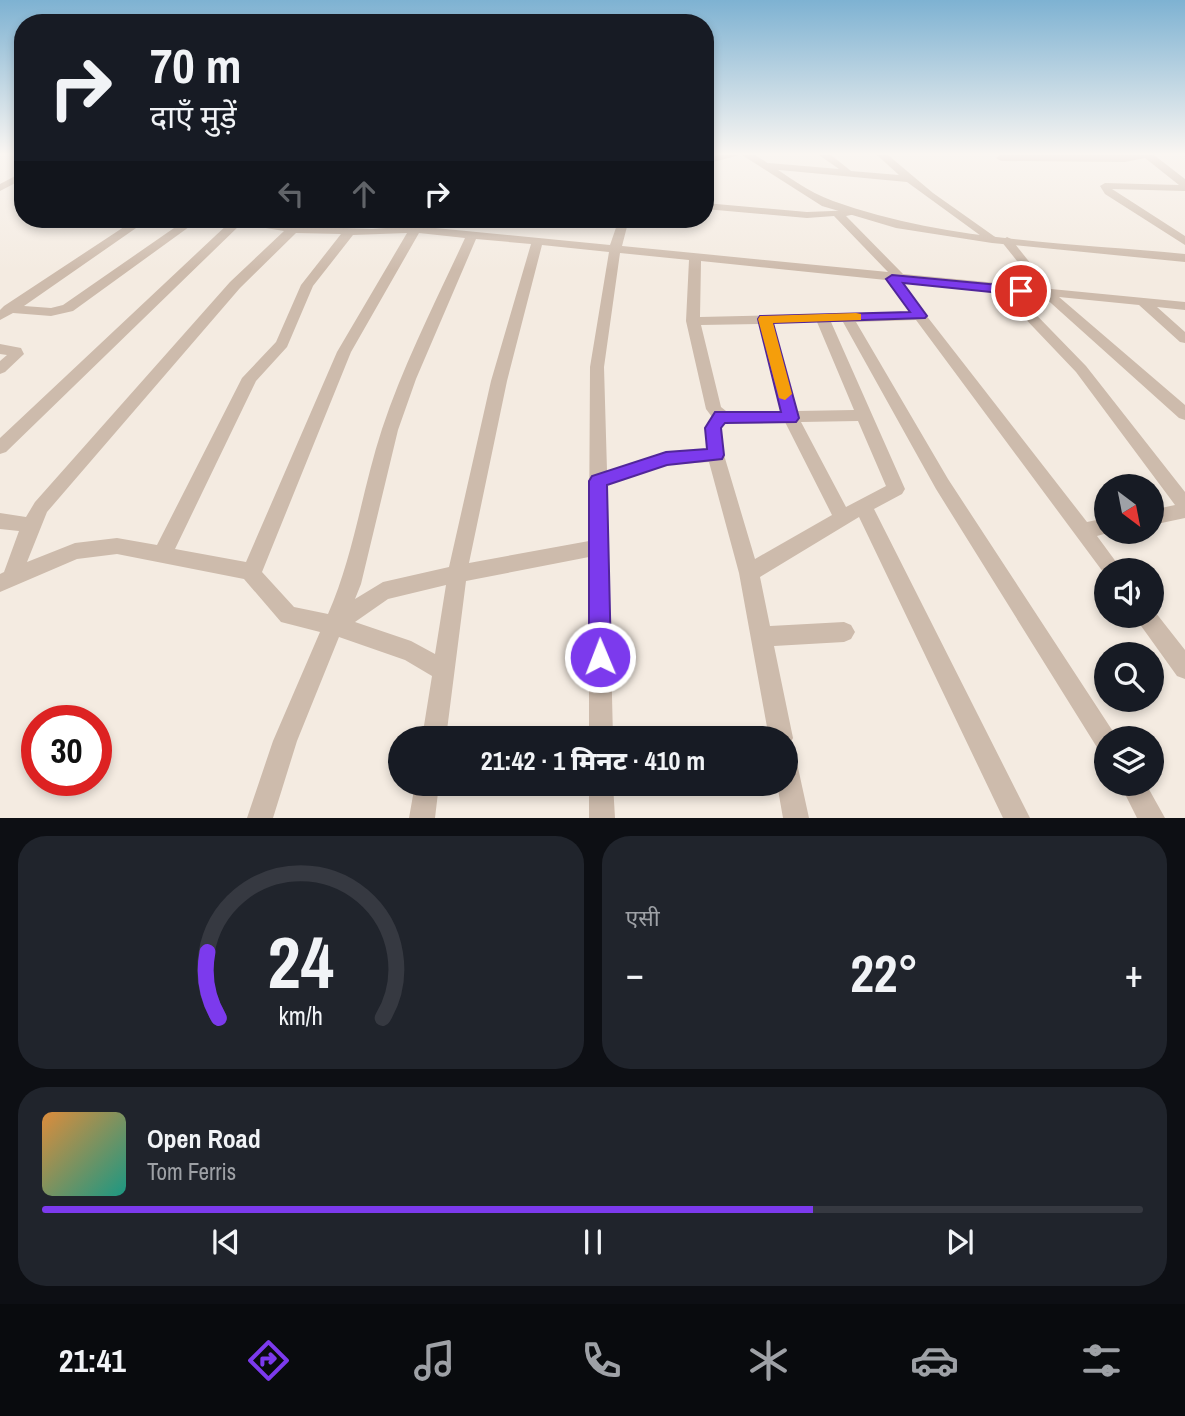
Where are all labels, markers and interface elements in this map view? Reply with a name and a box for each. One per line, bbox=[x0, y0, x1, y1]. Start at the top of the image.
text: 70 m bbox=[150, 32, 242, 98]
icon: right bbox=[35, 42, 126, 133]
text: दाएँ मुड़ें bbox=[150, 95, 237, 138]
icon: left bbox=[272, 175, 310, 213]
icon: ahead bbox=[345, 175, 383, 213]
icon: right bbox=[418, 175, 456, 213]
pin bbox=[991, 261, 1051, 321]
icon: arrive bbox=[1002, 272, 1040, 310]
north arrow bbox=[1094, 474, 1164, 544]
map controls bbox=[1094, 474, 1164, 796]
button: sound bbox=[1094, 558, 1164, 628]
position arrow bbox=[563, 620, 637, 694]
button: search bbox=[1094, 642, 1164, 712]
speed limit sign: 30 bbox=[21, 705, 112, 796]
button: layers bbox=[1094, 726, 1164, 796]
text: 21:42 · 1 मिनट · 410 m bbox=[481, 743, 705, 778]
text: एसी bbox=[626, 902, 660, 933]
text: 24 bbox=[268, 914, 334, 1012]
text: 22° bbox=[850, 938, 918, 1008]
text: − bbox=[626, 948, 644, 999]
text: + bbox=[1125, 948, 1143, 999]
text: km/h bbox=[279, 999, 323, 1033]
text: Open Road bbox=[147, 1121, 261, 1156]
text: Tom Ferris bbox=[147, 1156, 236, 1187]
icon: previous bbox=[207, 1223, 245, 1261]
icon: pause bbox=[574, 1223, 612, 1261]
icon: next bbox=[941, 1223, 979, 1261]
icon: directions bbox=[244, 1336, 293, 1385]
icon: music bbox=[410, 1336, 459, 1385]
icon: phone bbox=[577, 1336, 626, 1385]
icon: climate bbox=[744, 1336, 793, 1385]
icon: car bbox=[910, 1336, 959, 1385]
icon: filters bbox=[1077, 1336, 1126, 1385]
text: 21:41 bbox=[59, 1339, 126, 1382]

